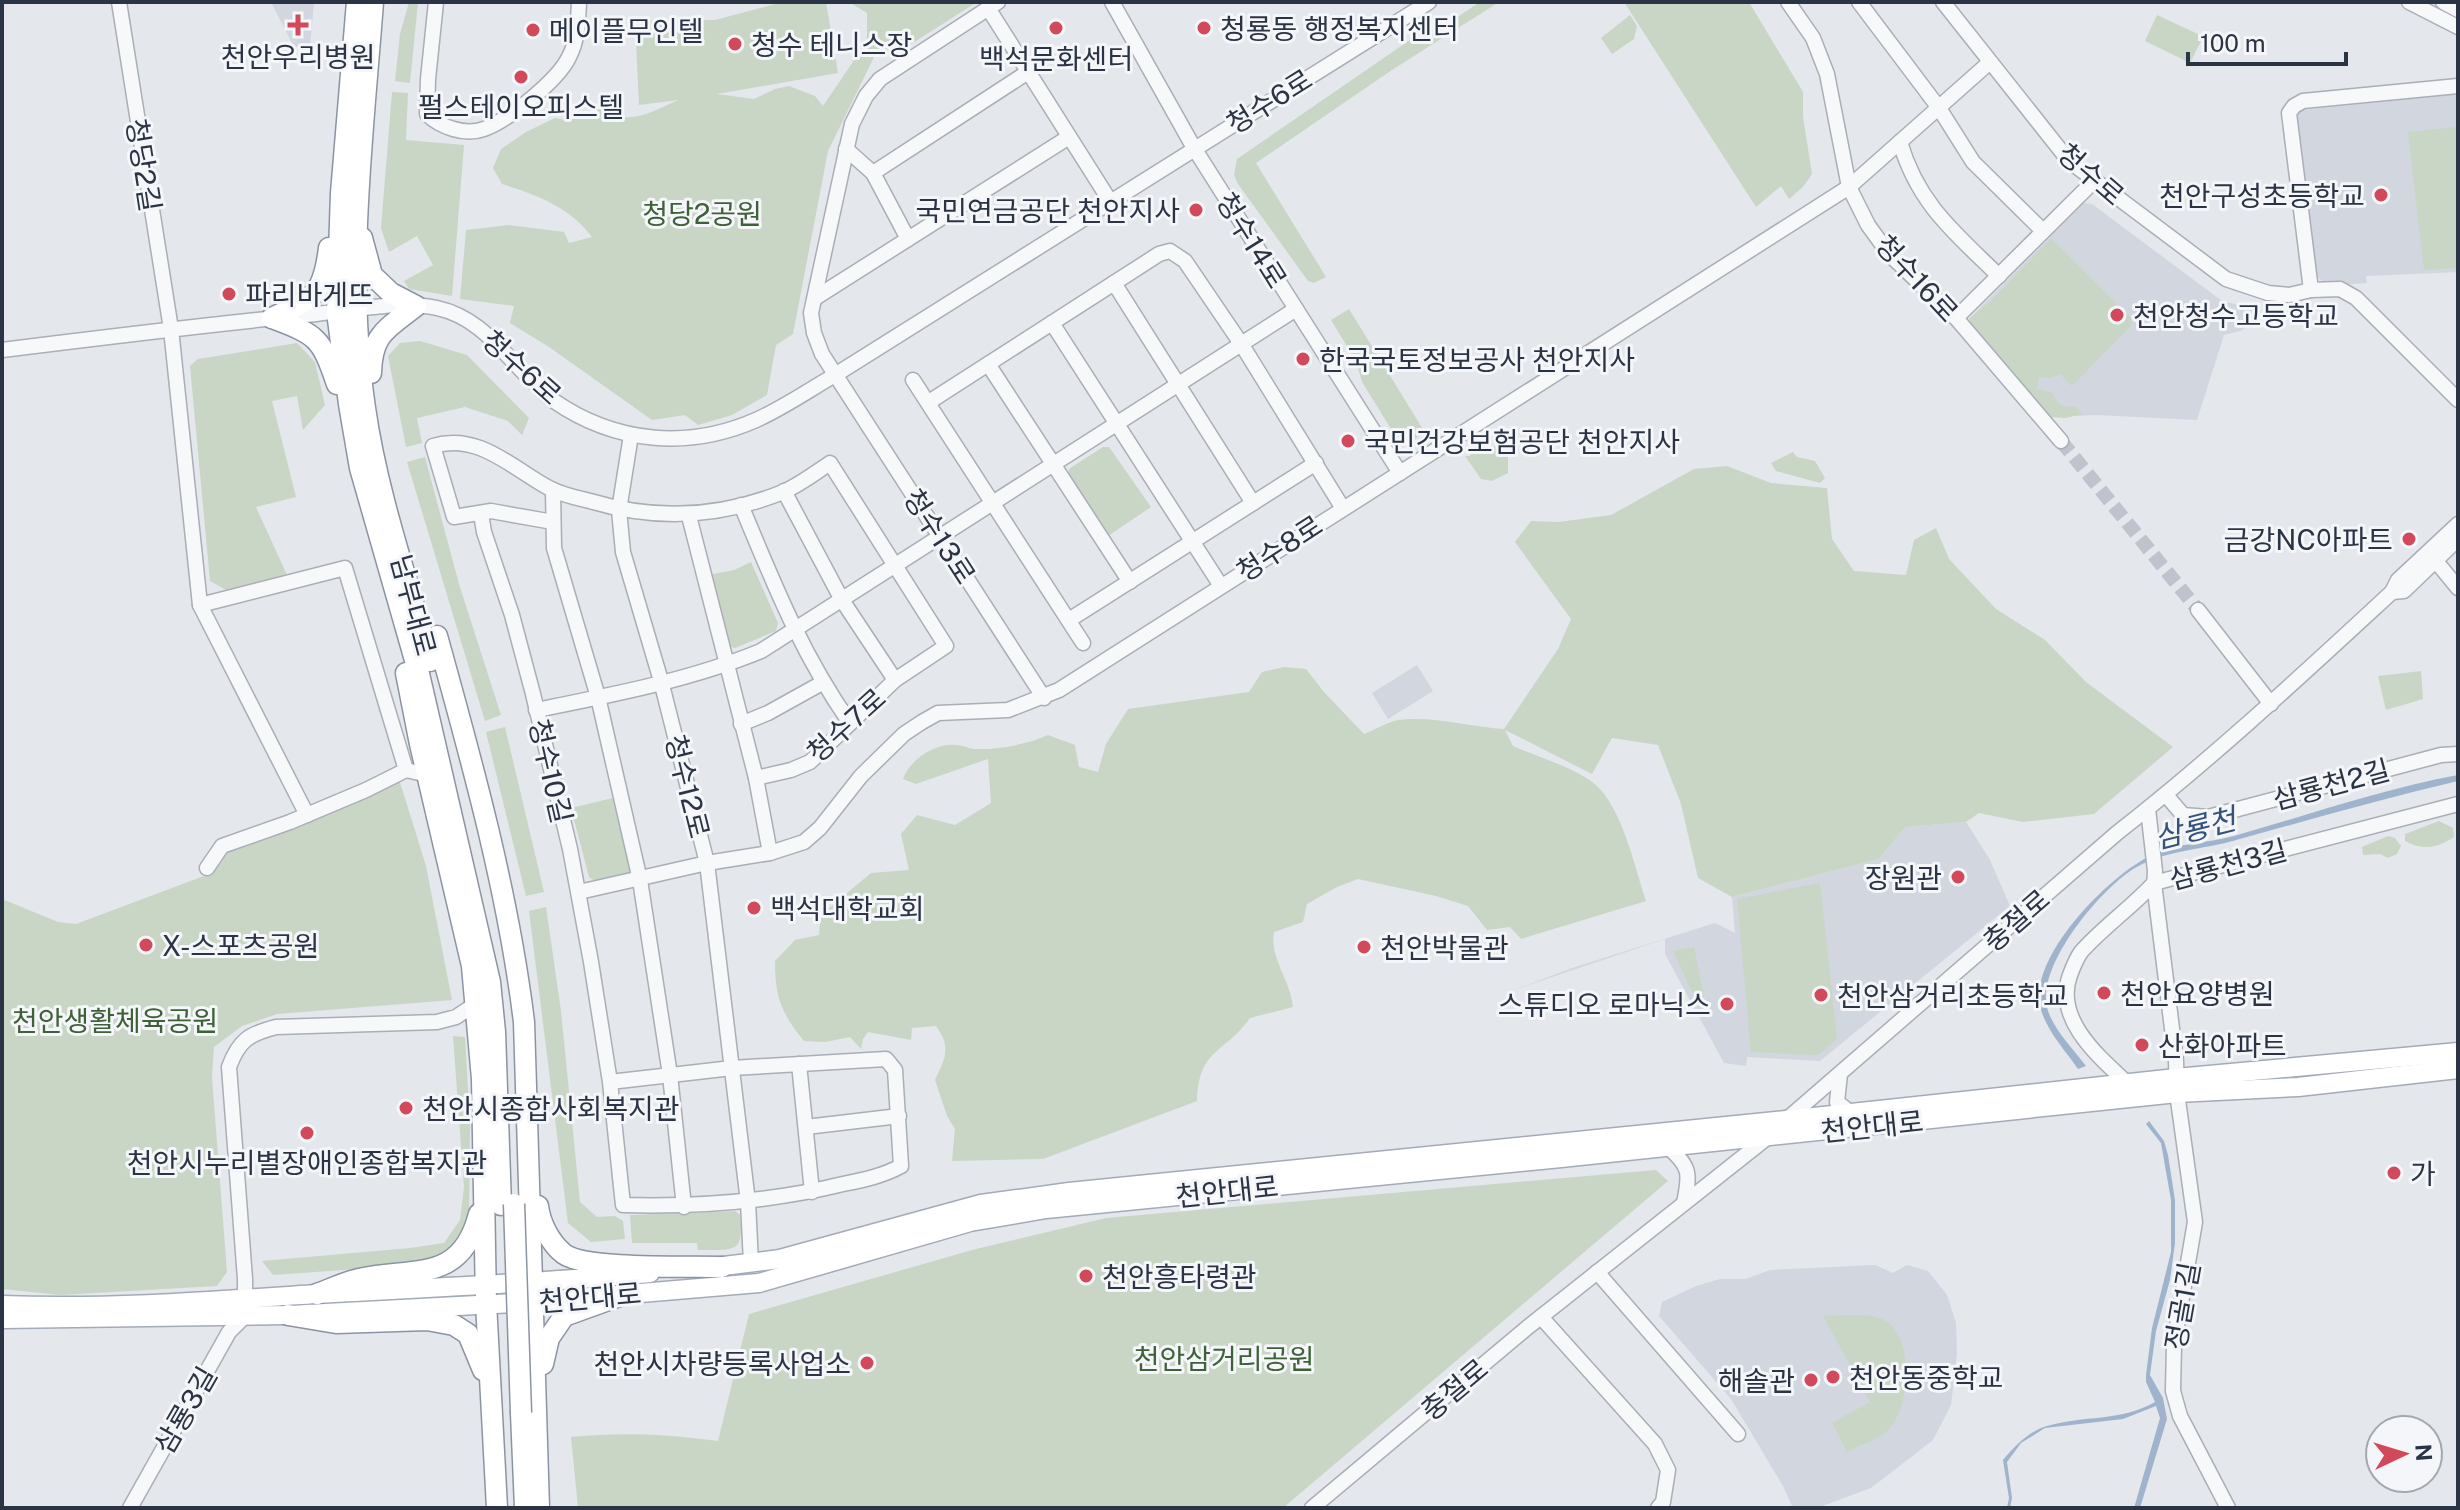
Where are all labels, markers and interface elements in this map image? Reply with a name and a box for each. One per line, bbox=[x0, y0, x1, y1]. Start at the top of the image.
place label: 청룡동 행정복지센터 bbox=[1220, 12, 1459, 45]
marker: 천안우리병원 bbox=[287, 14, 309, 36]
place label: 메이플무인텔 bbox=[549, 14, 704, 47]
scale bar bbox=[2188, 16, 2346, 66]
marker: 백석문화센터 bbox=[1047, 19, 1065, 37]
marker: 청룡동 행정복지센터 bbox=[1195, 19, 1213, 37]
marker: 메이플무인텔 bbox=[524, 21, 542, 39]
place label: 청수 테니스장 bbox=[751, 28, 912, 61]
text: 100 m bbox=[2200, 29, 2266, 57]
marker: 청수 테니스장 bbox=[726, 35, 744, 53]
place label: 천안우리병원 bbox=[221, 40, 375, 73]
place label: 백석문화센터 bbox=[979, 42, 1133, 75]
street label: 청수6로 bbox=[1220, 62, 1318, 140]
marker: 펄스테이오피스텔 bbox=[512, 68, 530, 86]
place label: 펄스테이오피스텔 bbox=[418, 90, 624, 123]
street label: 청당2길 bbox=[120, 116, 168, 214]
street label: 청수로 bbox=[2051, 136, 2131, 212]
place label: 천안구성초등학교 bbox=[2159, 179, 2365, 212]
street label: 청수14로 bbox=[1210, 186, 1294, 294]
marker: 천안구성초등학교 bbox=[2372, 186, 2390, 204]
place label: 국민연금공단 천안지사 bbox=[916, 194, 1180, 227]
park label: 청당2공원 bbox=[642, 197, 762, 230]
marker: 국민연금공단 천안지사 bbox=[1187, 201, 1205, 219]
street label: 청수16로 bbox=[1869, 228, 1965, 328]
place label: 파리바게뜨 bbox=[245, 278, 374, 311]
marker: 파리바게뜨 bbox=[220, 285, 238, 303]
place label: 천안청수고등학교 bbox=[2133, 299, 2339, 332]
marker: 천안청수고등학교 bbox=[2108, 306, 2126, 324]
street label: 청수6로 bbox=[476, 323, 568, 411]
place label: 한국국토정보공사 천안지사 bbox=[1319, 343, 1635, 376]
marker: 한국국토정보공사 천안지사 bbox=[1294, 350, 1312, 368]
place label: 국민건강보험공단 천안지사 bbox=[1364, 425, 1680, 458]
marker: 국민건강보험공단 천안지사 bbox=[1339, 432, 1357, 450]
street label: 청수13로 bbox=[897, 482, 983, 590]
street label: 청수8로 bbox=[1230, 508, 1328, 588]
place label: 금강NC아파트 bbox=[2224, 523, 2393, 556]
marker: 금강NC아파트 bbox=[2400, 530, 2418, 548]
street label: 남부대로 bbox=[385, 551, 443, 659]
street label: 청수7로 bbox=[800, 681, 892, 769]
street label: 청수10길 bbox=[523, 716, 579, 826]
street label: 청수12로 bbox=[659, 731, 717, 841]
street label: 삼룡천2길 bbox=[2269, 753, 2393, 815]
water label: 삼룡천 bbox=[2150, 800, 2243, 855]
street label: 삼룡천3길 bbox=[2165, 832, 2291, 896]
place label: 장원관 bbox=[1865, 861, 1942, 894]
marker: 장원관 bbox=[1949, 868, 1967, 886]
street label: 충절로 bbox=[1976, 882, 2056, 958]
place label: 백석대학교회 bbox=[770, 892, 925, 925]
marker: 백석대학교회 bbox=[745, 899, 763, 917]
place label: X-스포츠공원 bbox=[162, 929, 319, 962]
place label: 천안박물관 bbox=[1380, 931, 1509, 964]
marker: X-스포츠공원 bbox=[137, 936, 155, 954]
marker: 천안박물관 bbox=[1355, 938, 1373, 956]
place label: 천안요양병원 bbox=[2120, 977, 2275, 1010]
place label: 천안삼거리초등학교 bbox=[1837, 979, 2069, 1012]
marker: 천안요양병원 bbox=[2095, 984, 2113, 1002]
marker: 천안삼거리초등학교 bbox=[1812, 986, 1830, 1004]
place label: 스튜디오 로마닉스 bbox=[1498, 988, 1711, 1021]
marker: 스튜디오 로마닉스 bbox=[1718, 995, 1736, 1013]
park label: 천안생활체육공원 bbox=[12, 1004, 218, 1037]
place label: 산화아파트 bbox=[2158, 1029, 2287, 1062]
marker: 산화아파트 bbox=[2133, 1036, 2151, 1054]
place label: 천안시종합사회복지관 bbox=[422, 1092, 680, 1125]
marker: 천안시종합사회복지관 bbox=[397, 1099, 415, 1117]
street label: 천안대로 bbox=[1819, 1104, 1925, 1148]
marker: 천안시누리별장애인종합복지관 bbox=[298, 1124, 316, 1142]
place label: 천안시누리별장애인종합복지관 bbox=[127, 1146, 487, 1179]
place label: 가 bbox=[2410, 1157, 2436, 1190]
marker: 가 bbox=[2385, 1164, 2403, 1182]
street label: 천안대로 bbox=[1174, 1169, 1280, 1213]
street label: 정골1길 bbox=[2158, 1259, 2206, 1353]
place label: 천안흥타령관 bbox=[1102, 1260, 1257, 1293]
marker: 천안흥타령관 bbox=[1077, 1267, 1095, 1285]
street label: 천안대로 bbox=[537, 1276, 643, 1318]
park label: 천안삼거리공원 bbox=[1134, 1342, 1314, 1375]
place label: 천안시차량등록사업소 bbox=[593, 1347, 851, 1380]
street label: 충절로 bbox=[1414, 1352, 1494, 1426]
marker: 천안시차량등록사업소 bbox=[858, 1354, 876, 1372]
street label: 삼룡3길 bbox=[147, 1361, 223, 1459]
place label: 천안동중학교 bbox=[1849, 1361, 2004, 1394]
place label: 해솔관 bbox=[1718, 1364, 1795, 1397]
marker: 천안동중학교 bbox=[1824, 1368, 1842, 1386]
marker: 해솔관 bbox=[1802, 1371, 1820, 1389]
north arrow bbox=[2364, 1414, 2444, 1494]
text: N bbox=[2410, 1443, 2438, 1462]

